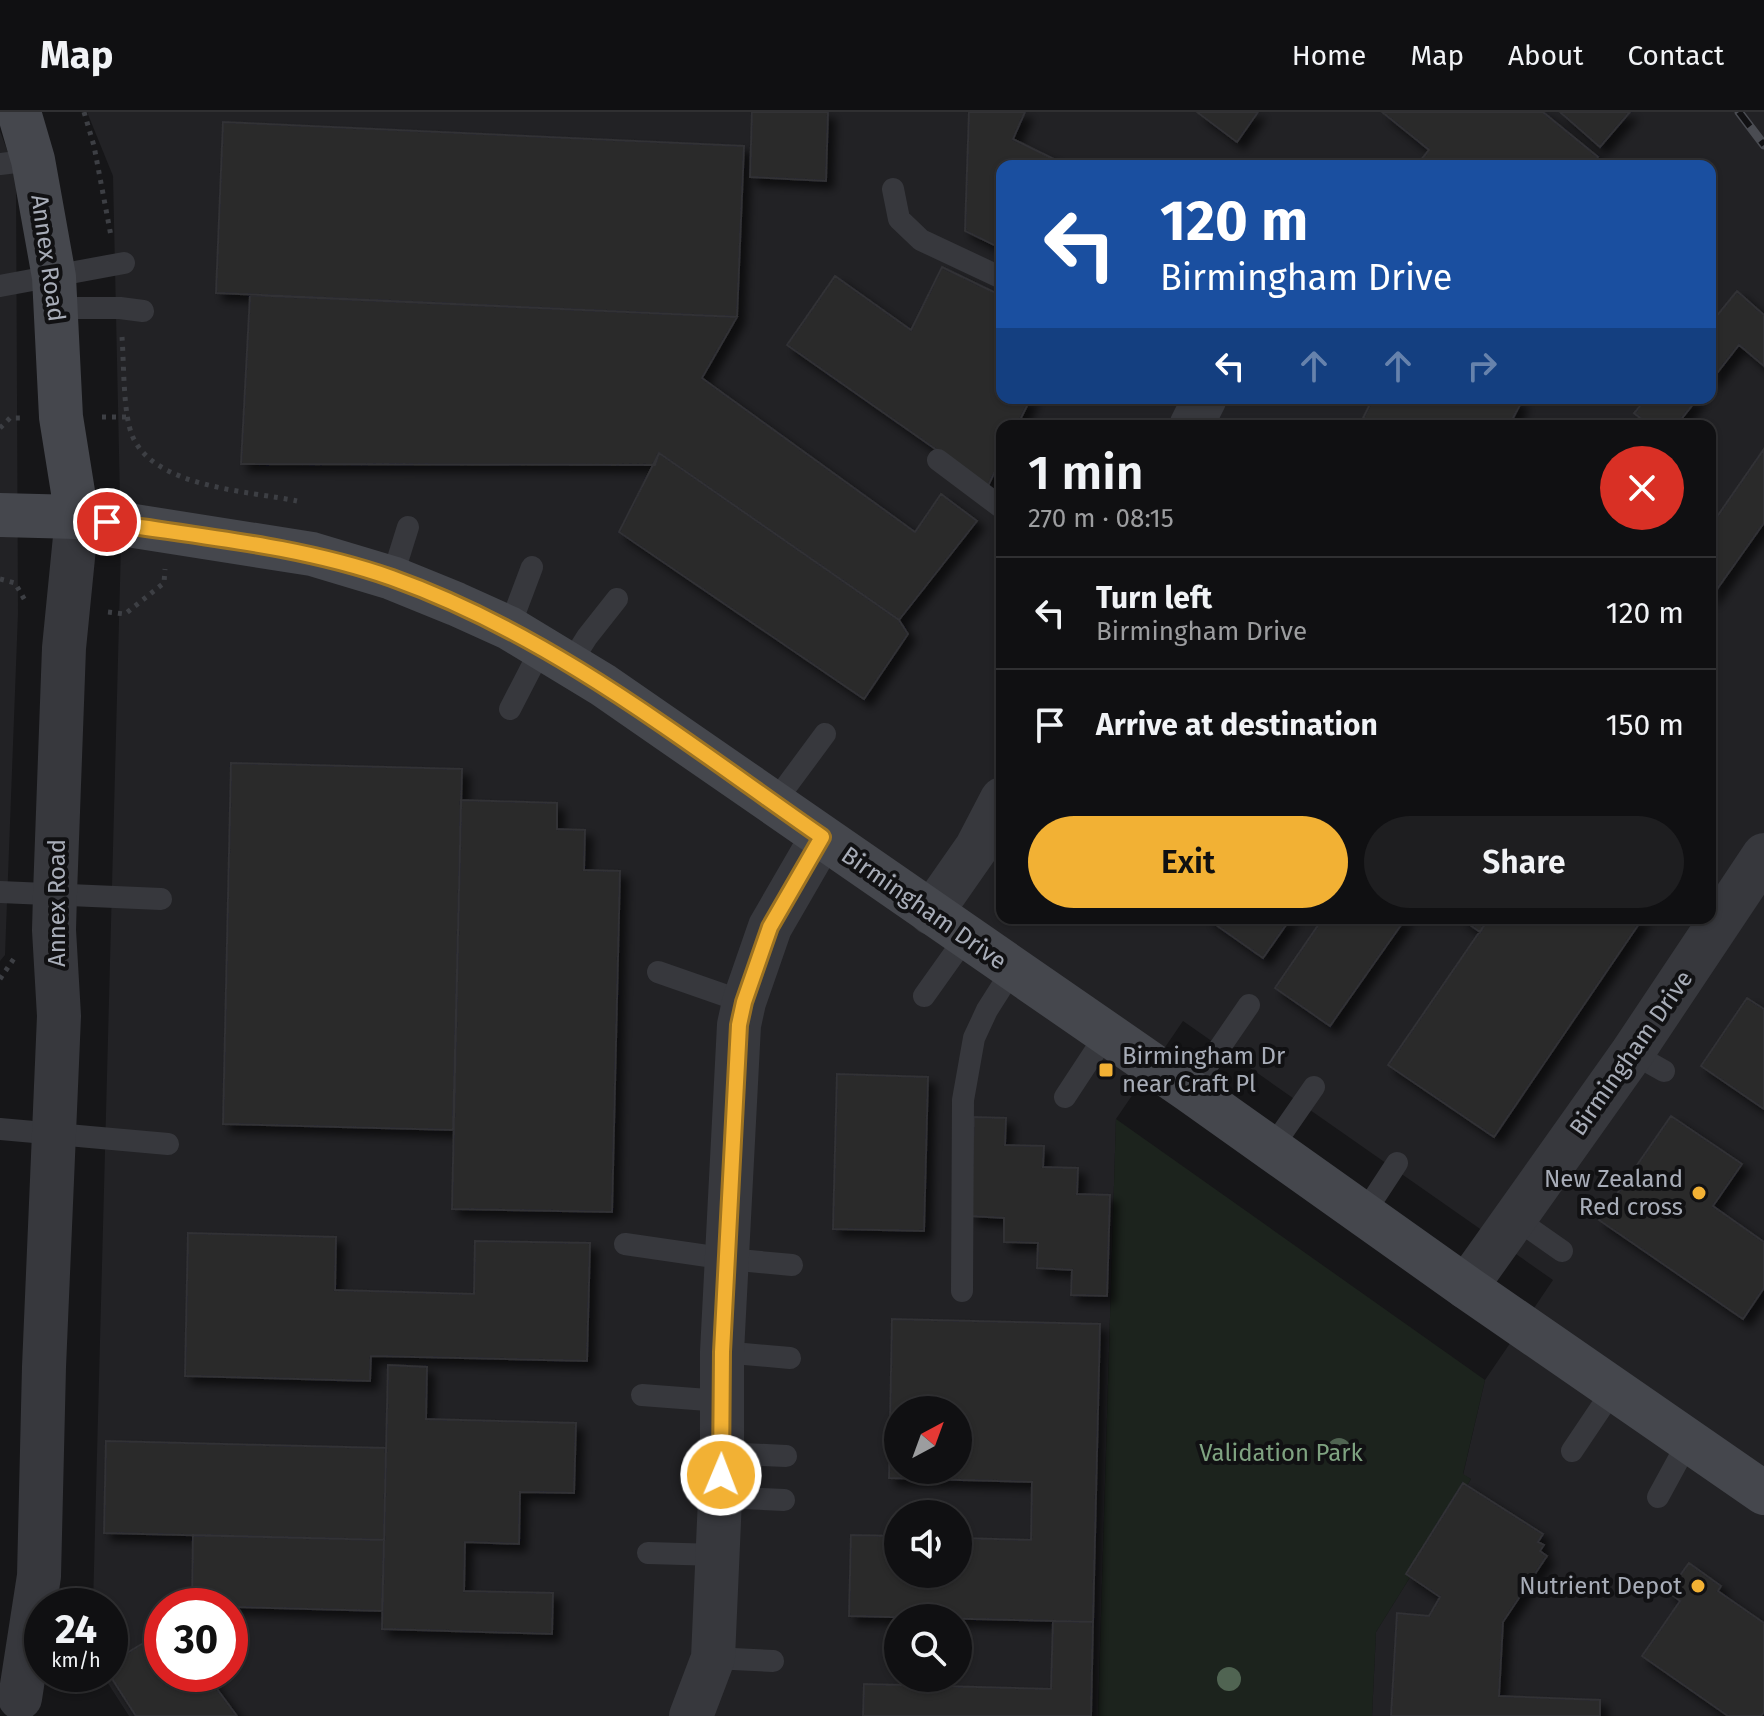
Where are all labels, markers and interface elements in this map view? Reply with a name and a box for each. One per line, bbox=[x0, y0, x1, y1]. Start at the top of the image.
text: Map bbox=[40, 32, 113, 78]
text: Home bbox=[1292, 39, 1366, 72]
text: Map bbox=[1410, 39, 1464, 72]
text: About bbox=[1508, 39, 1583, 72]
text: Contact bbox=[1627, 39, 1724, 72]
text: 120 m bbox=[1160, 188, 1308, 255]
icon: left bbox=[1028, 192, 1132, 296]
street label: Annex Road bbox=[25, 193, 71, 323]
text: Birmingham Drive bbox=[1160, 256, 1452, 300]
icon: left bbox=[1208, 344, 1252, 388]
icon: ahead bbox=[1292, 344, 1336, 388]
icon: ahead bbox=[1376, 344, 1420, 388]
icon: right bbox=[1460, 344, 1504, 388]
text: 1 min bbox=[1028, 444, 1144, 502]
button: close bbox=[1600, 446, 1684, 530]
pin bbox=[73, 488, 141, 556]
icon: arrive bbox=[85, 500, 129, 544]
text: 270 m · 08:15 bbox=[1028, 503, 1174, 534]
text: Turn left bbox=[1096, 580, 1212, 616]
icon: left bbox=[1028, 591, 1072, 635]
text: 120 m bbox=[1606, 595, 1684, 631]
text: Birmingham Drive bbox=[1096, 616, 1307, 647]
icon: arrive bbox=[1028, 703, 1072, 747]
text: Arrive at destination bbox=[1096, 707, 1378, 743]
text: 150 m bbox=[1606, 707, 1684, 743]
button: Exit bbox=[1028, 816, 1348, 908]
button: Share bbox=[1364, 816, 1684, 908]
street label: Annex Road bbox=[43, 839, 71, 967]
street label: Birmingham Drive bbox=[836, 841, 1012, 975]
street label: Birmingham Drive bbox=[1564, 965, 1698, 1141]
place label: Birmingham Dr near Craft Pl bbox=[1122, 1042, 1286, 1098]
marker: Birmingham Dr near Craft Pl bbox=[1097, 1061, 1115, 1079]
place label: New Zealand Red cross bbox=[1544, 1165, 1683, 1221]
marker: New Zealand Red cross bbox=[1690, 1184, 1708, 1202]
north arrow bbox=[884, 1396, 972, 1484]
map controls bbox=[884, 1396, 972, 1692]
position arrow bbox=[679, 1433, 763, 1517]
park label: Validation Park bbox=[1199, 1439, 1363, 1467]
button: sound bbox=[884, 1500, 972, 1588]
place label: Nutrient Depot bbox=[1519, 1572, 1682, 1600]
marker: Nutrient Depot bbox=[1689, 1577, 1707, 1595]
speed limit sign: 30 bbox=[144, 1588, 248, 1692]
button: search bbox=[884, 1604, 972, 1692]
text: 24 bbox=[55, 1606, 97, 1654]
text: km/h bbox=[51, 1648, 101, 1672]

